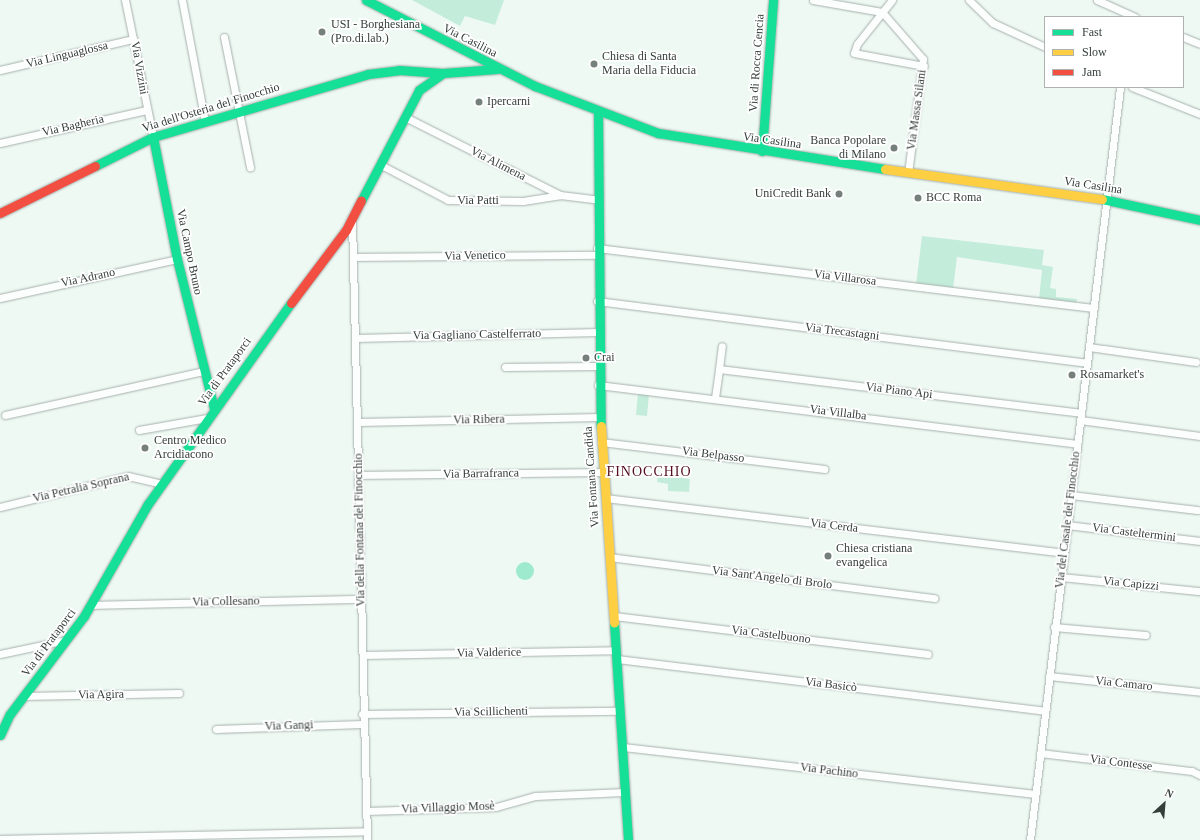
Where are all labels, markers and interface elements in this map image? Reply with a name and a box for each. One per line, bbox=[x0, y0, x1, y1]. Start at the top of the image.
street label: Via di Rocca Cencia bbox=[746, 13, 768, 113]
legend bbox=[1044, 16, 1184, 88]
place label: USI - Borghesiana (Pro.di.lab.) bbox=[331, 18, 420, 46]
street label: Via Casilina bbox=[440, 21, 500, 61]
text: Fast bbox=[1082, 25, 1102, 39]
marker: USI - Borghesiana (Pro.di.lab.) bbox=[316, 26, 328, 38]
street label: Via Linguaglossa bbox=[25, 39, 109, 71]
street label: Via Vizzini bbox=[127, 40, 151, 96]
text: Slow bbox=[1082, 45, 1107, 59]
place label: Chiesa di Santa Maria della Fiducia bbox=[602, 50, 696, 78]
marker: Chiesa di Santa Maria della Fiducia bbox=[589, 59, 599, 69]
text: Jam bbox=[1082, 65, 1101, 79]
street label: Via Massa Silani bbox=[904, 69, 930, 151]
street label: Via dell'Osteria del Finocchio bbox=[140, 80, 282, 136]
place label: Ipercarni bbox=[487, 95, 530, 109]
marker: Ipercarni bbox=[474, 97, 484, 107]
street label: Via Bagheria bbox=[41, 112, 105, 140]
street label: Via Casilina bbox=[742, 130, 802, 152]
place label: Banca Popolare di Milano bbox=[810, 134, 886, 162]
marker: Banca Popolare di Milano bbox=[889, 143, 899, 153]
street label: Via Alimena bbox=[468, 144, 528, 184]
street label: Via Casilina bbox=[1063, 174, 1123, 198]
place label: UniCredit Bank bbox=[755, 187, 831, 201]
marker: UniCredit Bank bbox=[834, 189, 844, 199]
place label: BCC Roma bbox=[926, 191, 982, 205]
marker: BCC Roma bbox=[913, 193, 923, 203]
street label: Via Patti bbox=[457, 194, 499, 208]
street label: Via Campo Bruno bbox=[173, 208, 205, 296]
street label: Via Venetico bbox=[444, 248, 506, 264]
street label: Via Adrano bbox=[59, 265, 117, 291]
street label: Via Villarosa bbox=[813, 267, 877, 289]
street label: Via Trecastagni bbox=[804, 320, 880, 344]
street label: Via Gagliano Castelferrato bbox=[413, 327, 541, 343]
street label: Via di Prataporci bbox=[195, 335, 255, 409]
place label: Crai bbox=[594, 351, 615, 365]
marker: Crai bbox=[581, 353, 591, 363]
place label: Rosamarket's bbox=[1080, 368, 1144, 382]
marker: Rosamarket's bbox=[1067, 370, 1077, 380]
street label: Via Piano Api bbox=[864, 380, 934, 402]
street label: Via Villalba bbox=[809, 402, 867, 424]
street label: Via Ribera bbox=[453, 412, 505, 428]
street label: Via Fontana Candida bbox=[581, 426, 603, 528]
place label: Centro Medico Arcidiacono bbox=[154, 434, 226, 462]
marker: Centro Medico Arcidiacono bbox=[139, 442, 151, 454]
street label: Via Belpasso bbox=[681, 444, 745, 466]
street label: Via del Casale del Finocchio bbox=[1052, 451, 1084, 589]
street label: Via della Fontana del Finocchio bbox=[351, 453, 369, 607]
district label: FINOCCHIO bbox=[606, 464, 692, 480]
street label: Via Barrafranca bbox=[443, 466, 519, 482]
street label: Via Petralia Soprana bbox=[31, 470, 131, 506]
street label: Via Cerda bbox=[809, 516, 859, 536]
street label: Via Casteltermini bbox=[1091, 521, 1177, 545]
place label: Chiesa cristiana evangelica bbox=[836, 542, 912, 570]
marker: Chiesa cristiana evangelica bbox=[823, 551, 833, 561]
street label: Via Sant'Angelo di Brolo bbox=[711, 563, 833, 593]
street label: Via Capizzi bbox=[1102, 574, 1160, 594]
street label: Via Collesano bbox=[192, 594, 260, 610]
street label: Via di Prataporci bbox=[19, 606, 79, 680]
street label: Via Castelbuono bbox=[731, 623, 811, 647]
street label: Via Valderice bbox=[456, 645, 522, 661]
street label: Via Camaro bbox=[1095, 674, 1153, 694]
street label: Via Basicò bbox=[804, 675, 858, 695]
street label: Via Agira bbox=[77, 687, 125, 703]
street label: Via Scillichenti bbox=[454, 704, 528, 720]
street label: Via Gangi bbox=[264, 718, 314, 734]
street label: Via Contesse bbox=[1089, 752, 1153, 774]
street label: Via Pachino bbox=[799, 760, 859, 782]
north arrow bbox=[1144, 784, 1184, 824]
text: N bbox=[1163, 786, 1175, 800]
street label: Via Villaggio Mosè bbox=[401, 799, 495, 817]

